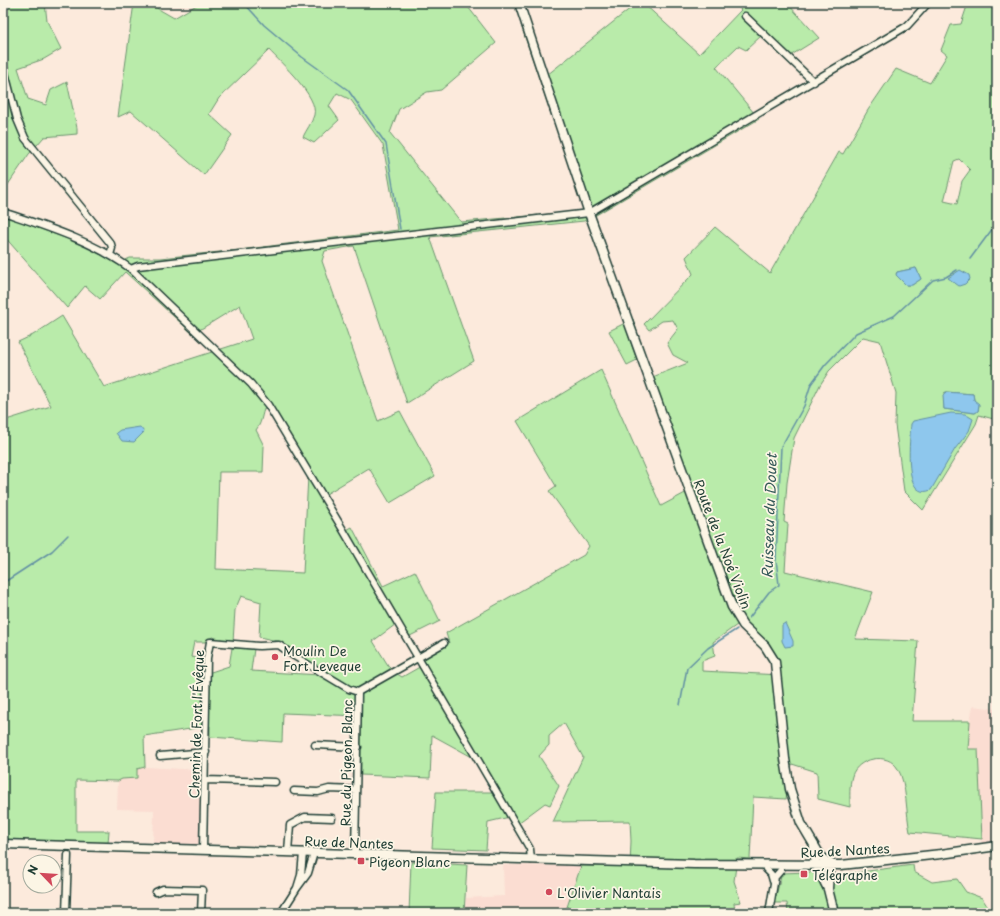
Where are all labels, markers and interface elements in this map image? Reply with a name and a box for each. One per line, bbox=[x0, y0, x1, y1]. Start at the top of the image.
water label: Ruisseau du Douet bbox=[756, 451, 782, 579]
street label: Route de la Noé Violin bbox=[689, 476, 757, 612]
place label: Moulin De Fort Leveque bbox=[283, 641, 361, 675]
street label: Chemin de Fort l'Évêque bbox=[184, 649, 208, 799]
marker: Moulin De Fort Leveque bbox=[270, 652, 280, 662]
street label: Rue du Pigeon Blanc bbox=[335, 699, 357, 827]
street label: Rue de Nantes bbox=[304, 831, 394, 853]
street label: Rue de Nantes bbox=[800, 838, 890, 862]
place label: Pigeon Blanc bbox=[369, 852, 450, 871]
north arrow bbox=[22, 854, 62, 894]
marker: Pigeon Blanc bbox=[356, 856, 366, 866]
text: N bbox=[23, 862, 42, 877]
place label: Télégraphe bbox=[812, 865, 878, 884]
marker: Télégraphe bbox=[799, 869, 809, 879]
place label: L'Olivier Nantais bbox=[557, 883, 661, 902]
marker: L'Olivier Nantais bbox=[544, 887, 554, 897]

